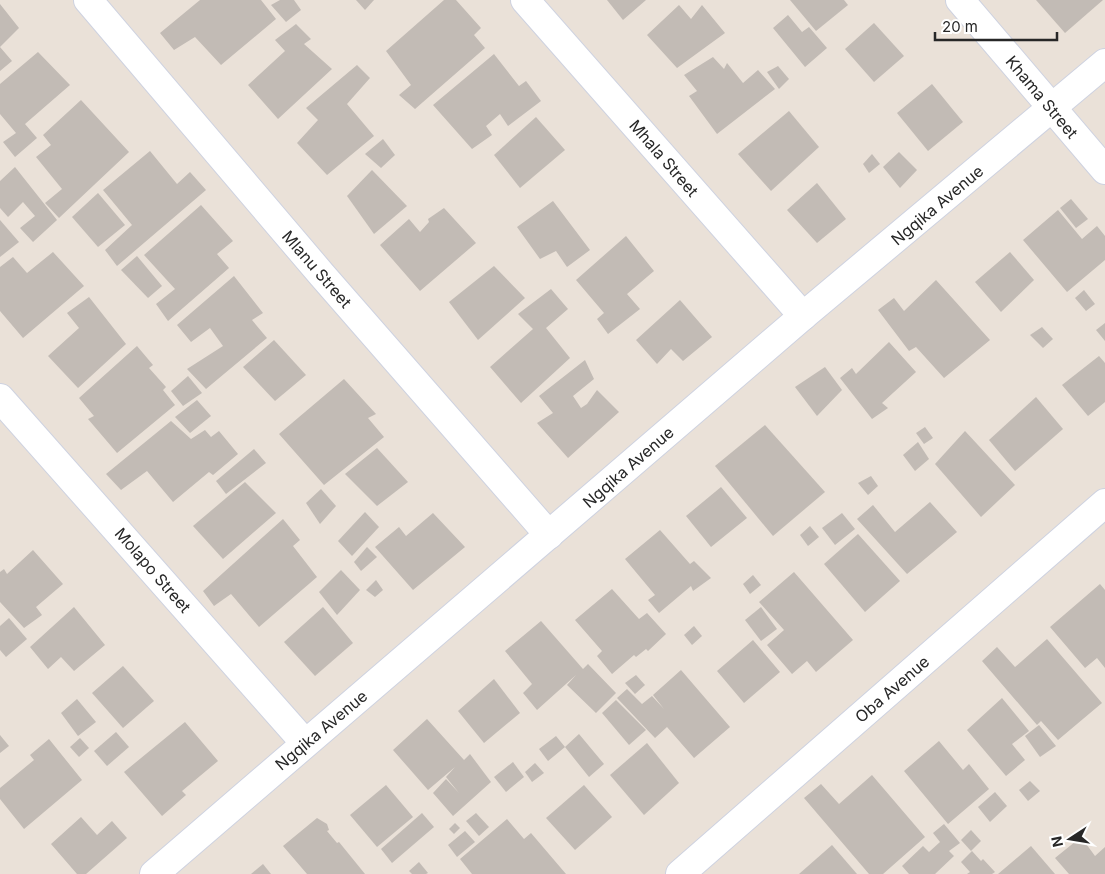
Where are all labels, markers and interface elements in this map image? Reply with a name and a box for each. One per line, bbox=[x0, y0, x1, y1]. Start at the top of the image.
scale bar bbox=[935, 10, 1058, 42]
text: 20 m bbox=[942, 17, 978, 36]
street label: Khama Street bbox=[1002, 52, 1082, 142]
street label: Mhala Street bbox=[625, 115, 703, 201]
street label: Ngqika Avenue bbox=[887, 161, 987, 249]
street label: Mlanu Street bbox=[278, 226, 356, 312]
street label: Ngqika Avenue bbox=[578, 422, 678, 512]
street label: Molapo Street bbox=[111, 523, 195, 617]
street label: Oba Avenue bbox=[851, 651, 933, 727]
street label: Ngqika Avenue bbox=[271, 686, 371, 774]
north arrow bbox=[1045, 814, 1095, 864]
text: N bbox=[1047, 835, 1066, 849]

